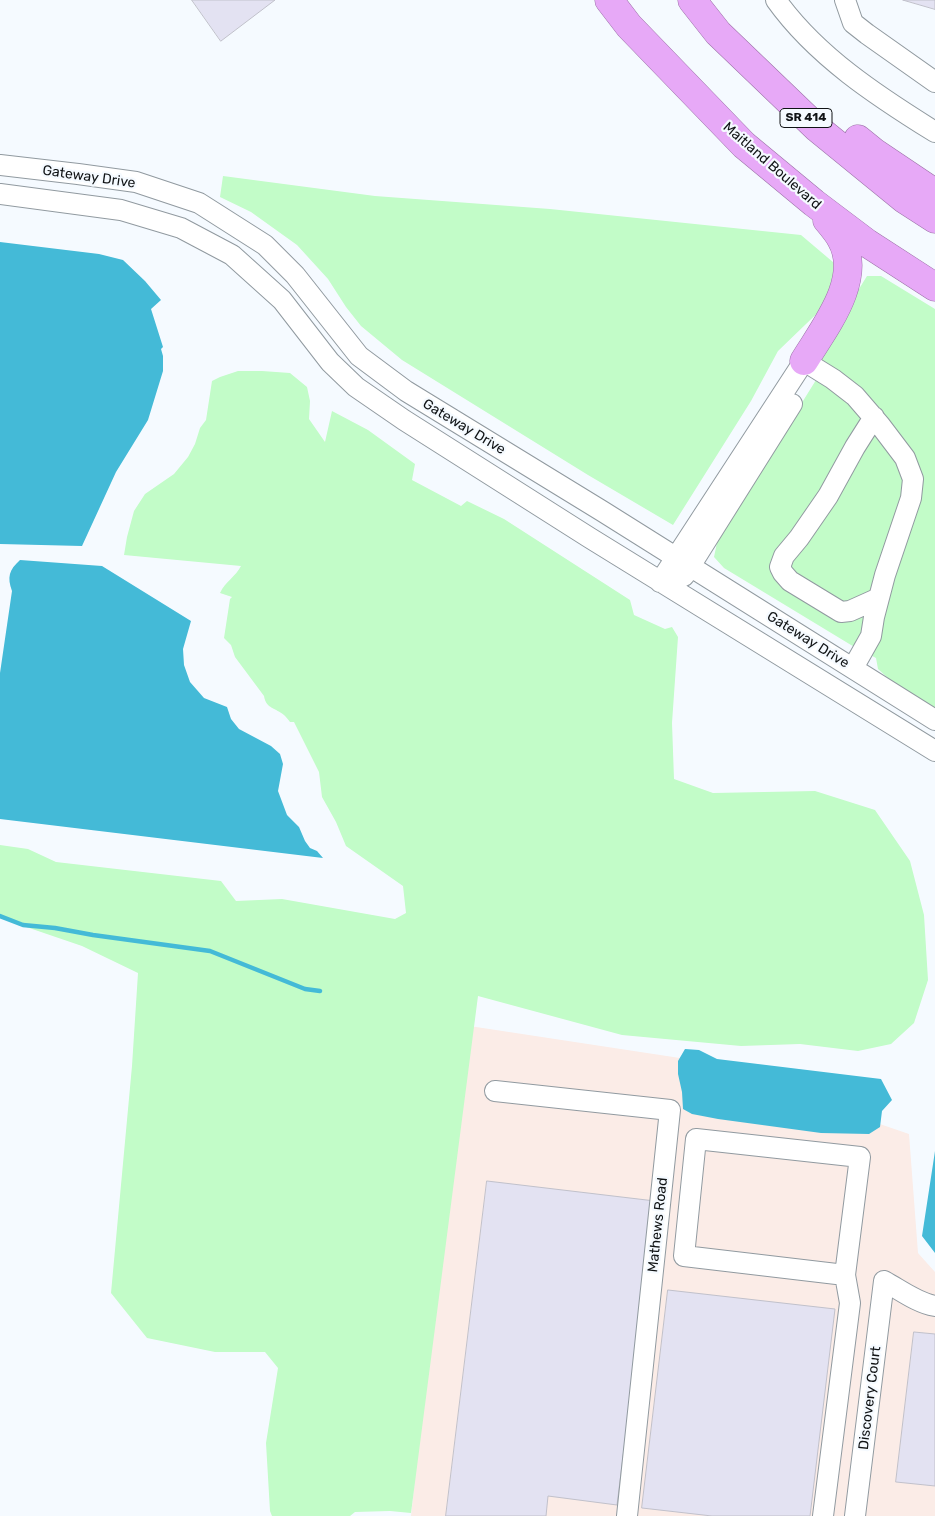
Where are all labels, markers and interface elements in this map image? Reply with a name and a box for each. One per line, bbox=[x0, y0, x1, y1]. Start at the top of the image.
road number: SR 414 bbox=[780, 109, 832, 128]
street label: Maitland Boulevard bbox=[719, 119, 825, 213]
street label: Gateway Drive bbox=[41, 162, 137, 192]
street label: Gateway Drive bbox=[419, 396, 509, 458]
street label: Gateway Drive bbox=[764, 608, 852, 672]
street label: Mathews Road bbox=[645, 1177, 671, 1273]
street label: Discovery Court bbox=[855, 1345, 885, 1451]

